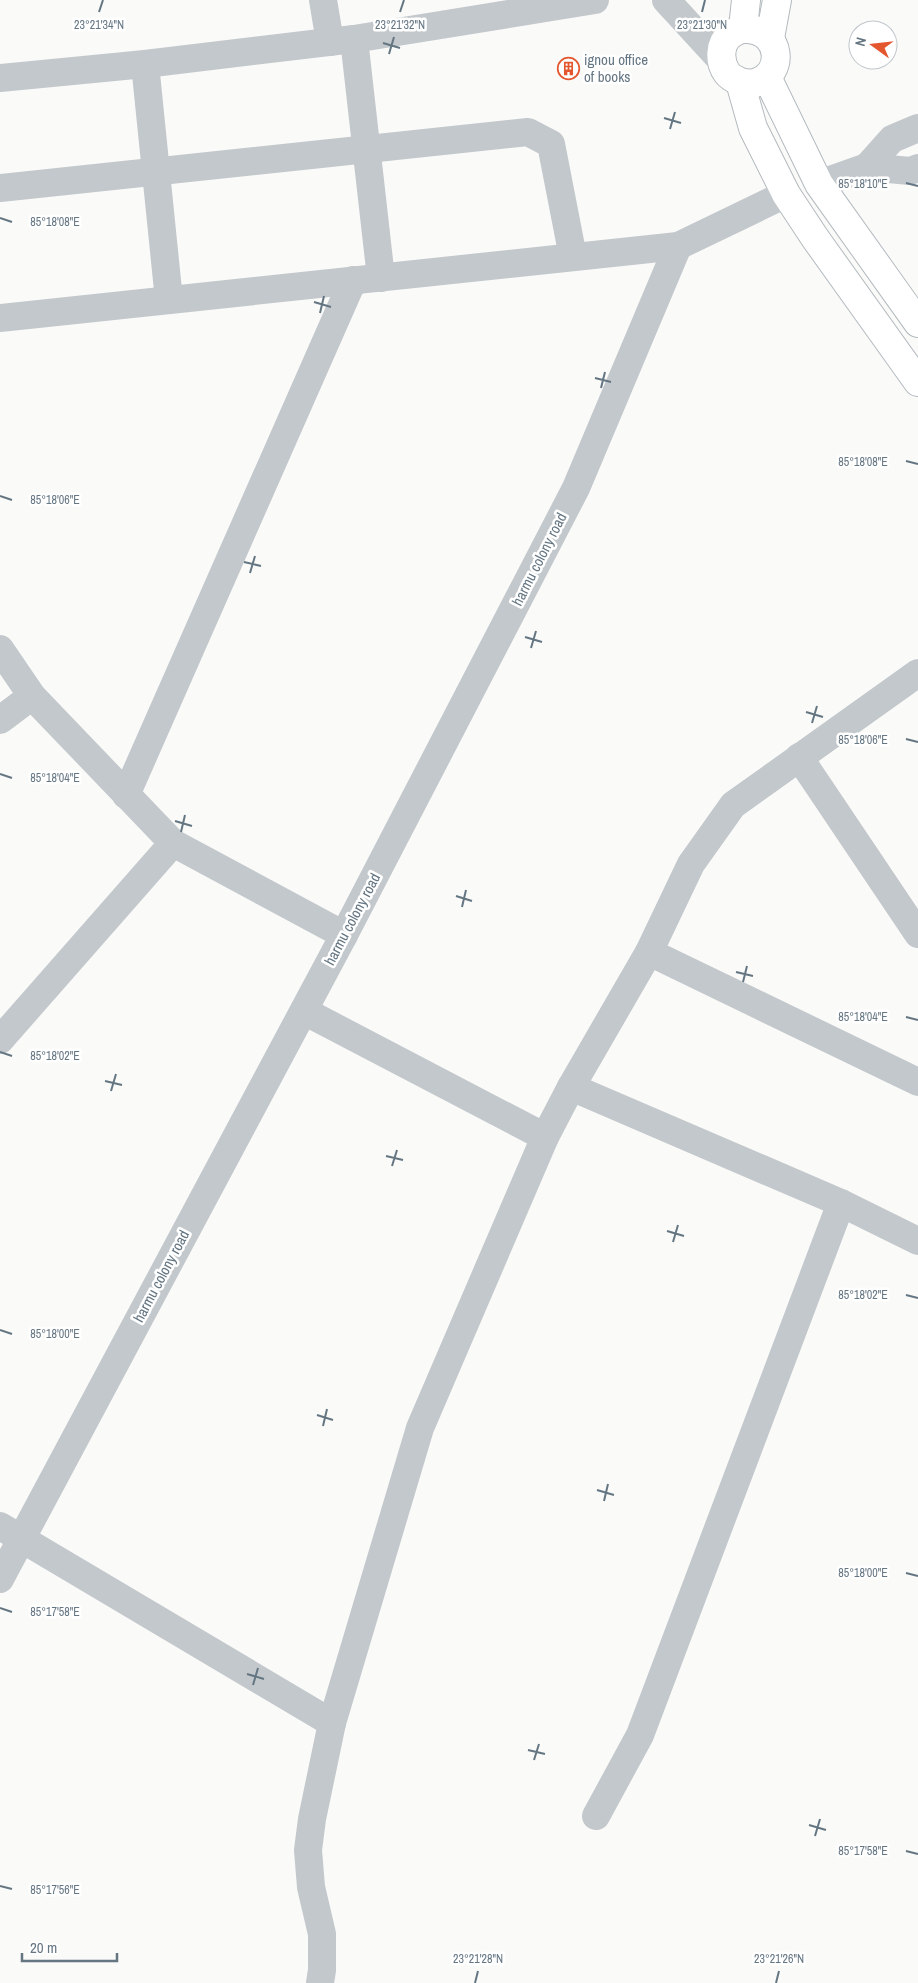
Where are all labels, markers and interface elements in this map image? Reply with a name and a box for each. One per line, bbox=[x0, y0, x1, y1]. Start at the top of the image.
text: 23°21'34"N bbox=[74, 17, 124, 33]
text: 23°21'32"N bbox=[375, 17, 425, 33]
text: 23°21'30"N bbox=[677, 17, 727, 33]
north arrow bbox=[848, 20, 898, 70]
text: N bbox=[851, 35, 870, 48]
place label: ignou office of books bbox=[584, 49, 648, 87]
building icon: ignou office of books bbox=[556, 56, 580, 80]
text: 85°18'10"E bbox=[838, 176, 888, 192]
text: 85°18'08"E bbox=[30, 214, 80, 230]
text: 85°18'08"E bbox=[838, 454, 888, 470]
text: 85°18'06"E bbox=[30, 492, 80, 508]
street label: harmu colony road bbox=[507, 509, 571, 609]
text: 85°18'06"E bbox=[838, 732, 888, 748]
text: 85°18'04"E bbox=[30, 770, 80, 786]
street label: harmu colony road bbox=[319, 869, 385, 969]
text: 85°18'04"E bbox=[838, 1009, 888, 1025]
text: 85°18'02"E bbox=[30, 1048, 80, 1064]
street label: harmu colony road bbox=[128, 1226, 194, 1326]
text: 85°18'02"E bbox=[838, 1287, 888, 1303]
text: 85°18'00"E bbox=[30, 1326, 80, 1342]
text: 85°18'00"E bbox=[838, 1565, 888, 1581]
text: 85°17'58"E bbox=[30, 1604, 80, 1620]
text: 85°17'58"E bbox=[838, 1843, 888, 1859]
text: 85°17'56"E bbox=[30, 1882, 80, 1898]
scale bar bbox=[22, 1930, 118, 1962]
text: 20 m bbox=[30, 1937, 57, 1958]
text: 23°21'28"N bbox=[453, 1951, 503, 1967]
text: 23°21'26"N bbox=[754, 1951, 804, 1967]

